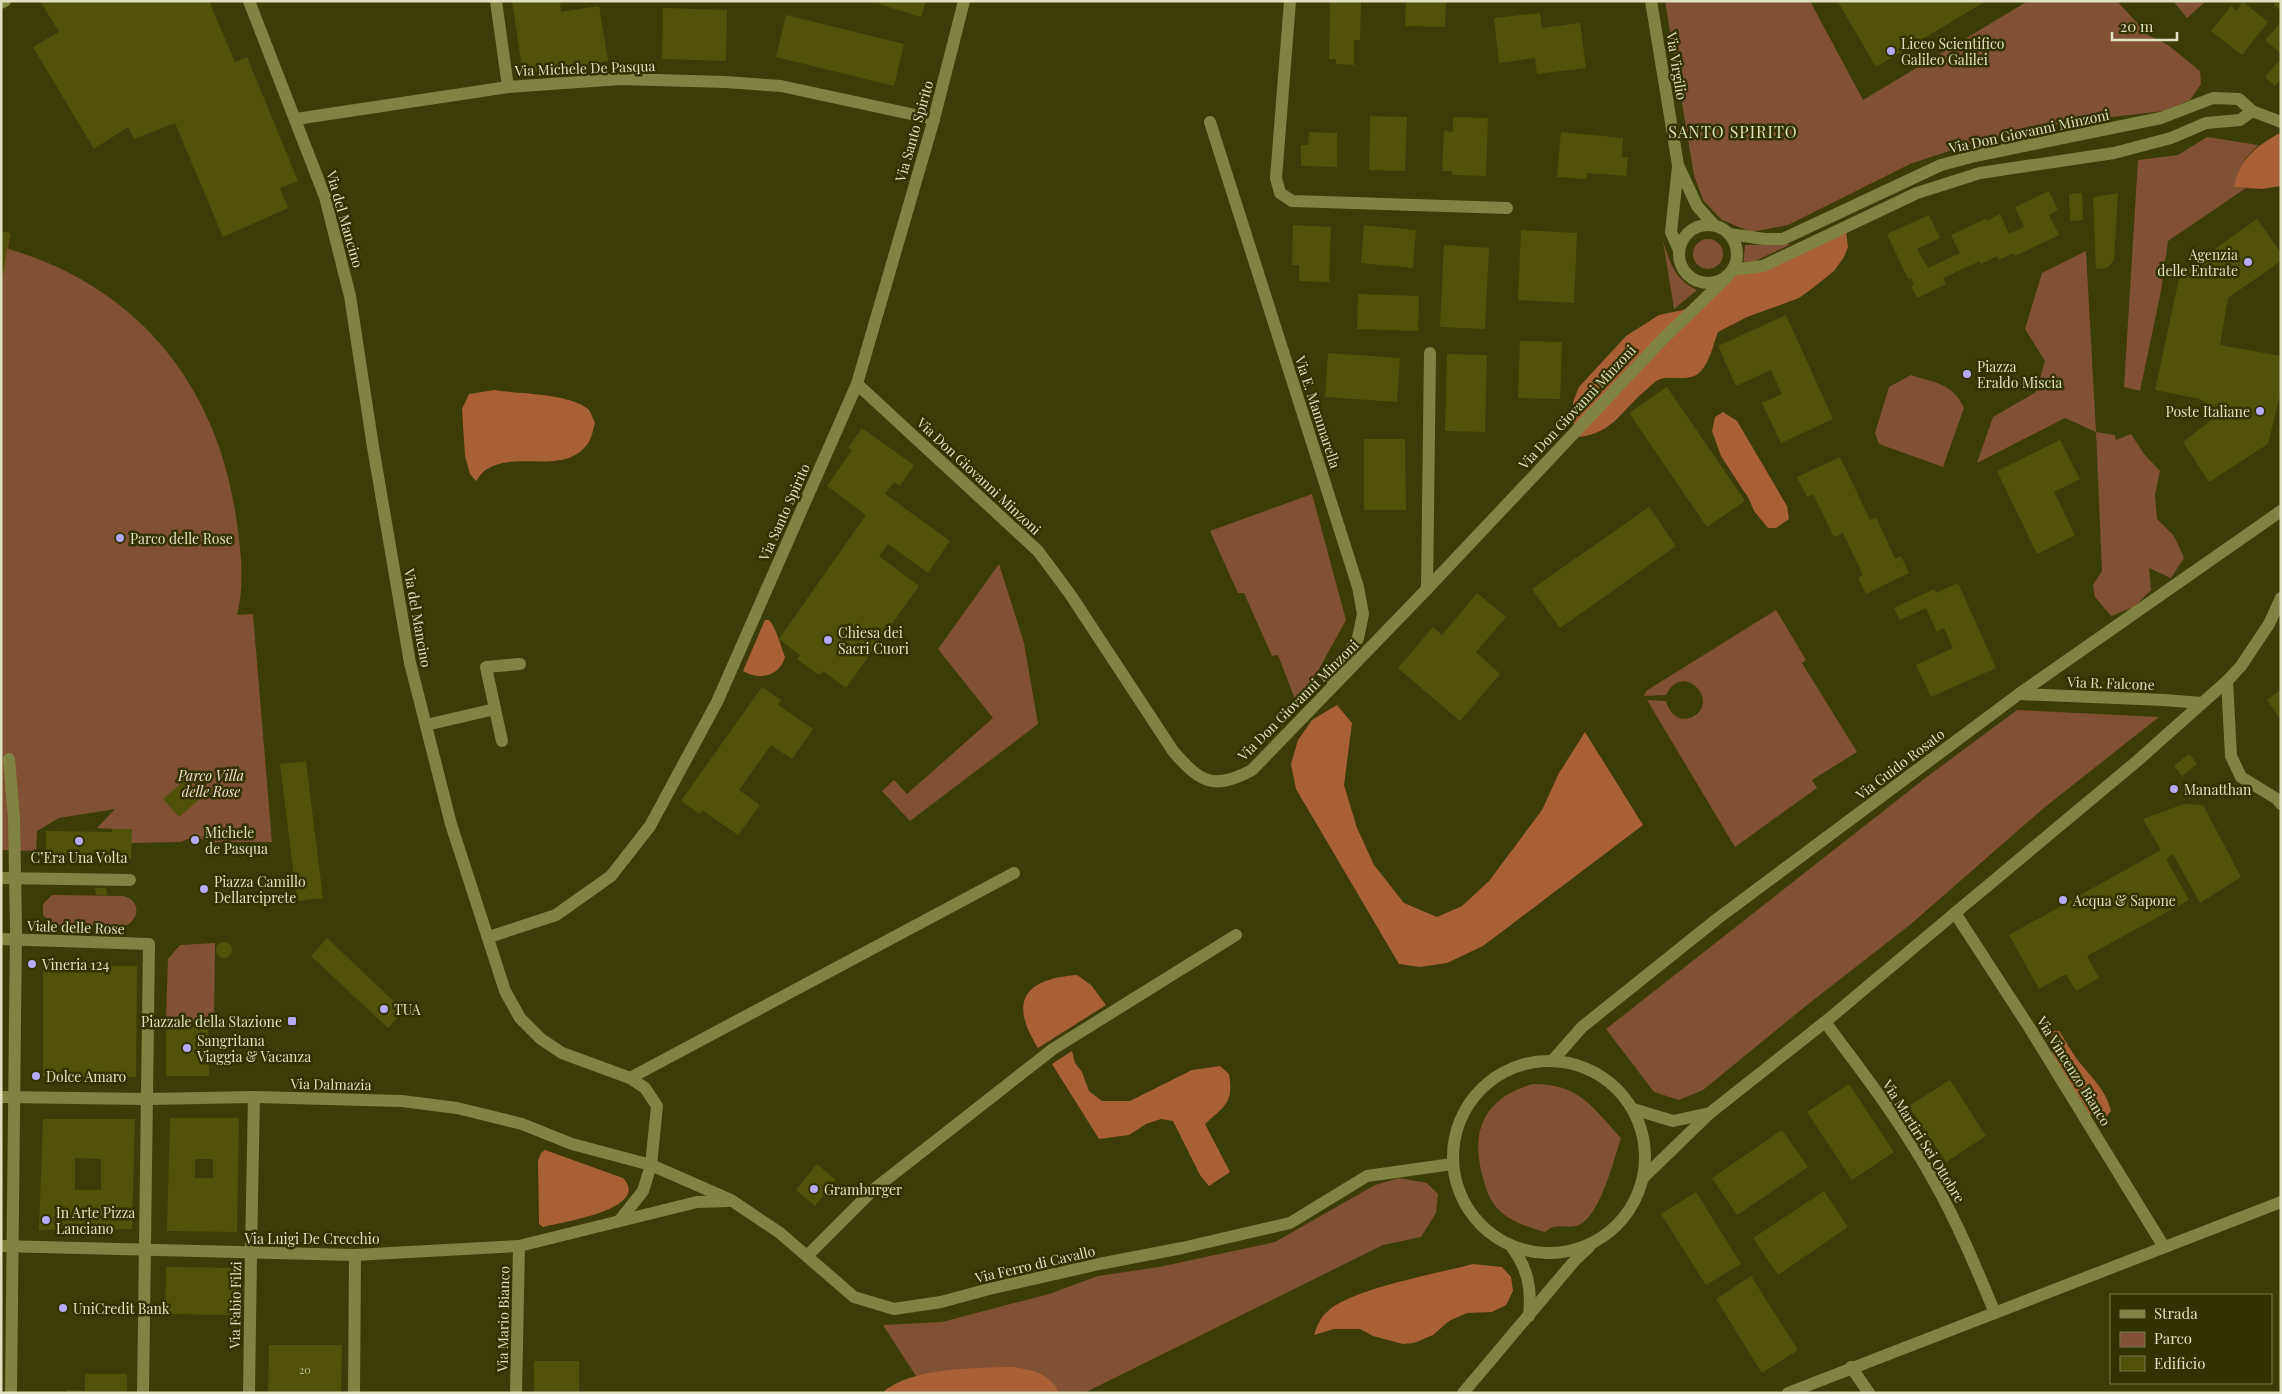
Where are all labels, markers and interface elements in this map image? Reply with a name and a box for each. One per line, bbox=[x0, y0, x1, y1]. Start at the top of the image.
scale bar bbox=[2112, 10, 2177, 42]
text: 20 m bbox=[2120, 16, 2154, 36]
street label: Via Virgilio bbox=[1662, 30, 1692, 102]
place label: Liceo Scientifico Galileo Galilei bbox=[1901, 34, 2005, 69]
marker: Liceo Scientifico Galileo Galilei bbox=[1885, 45, 1897, 57]
street label: Via Michele De Pasqua bbox=[513, 56, 656, 80]
street label: Via Santo Spirito bbox=[890, 78, 938, 185]
street label: Via Don Giovanni Minzoni bbox=[1946, 105, 2111, 157]
district label: SANTO SPIRITO bbox=[1668, 121, 1798, 142]
street label: Via del Mancino bbox=[322, 167, 368, 270]
place label: Agenzia delle Entrate bbox=[2157, 245, 2238, 280]
marker: Agenzia delle Entrate bbox=[2242, 256, 2254, 268]
street label: Via Don Giovanni Minzoni bbox=[1514, 341, 1640, 474]
street label: Via E. Mammarella bbox=[1291, 352, 1345, 471]
place label: Piazza Eraldo Miscia bbox=[1977, 357, 2062, 392]
marker: Piazza Eraldo Miscia bbox=[1961, 368, 1973, 380]
place label: Poste Italiane bbox=[2165, 402, 2250, 421]
marker: Poste Italiane bbox=[2254, 405, 2266, 417]
street label: Via Don Giovanni Minzoni bbox=[912, 413, 1045, 539]
street label: Via Santo Spirito bbox=[754, 460, 814, 565]
place label: Parco delle Rose bbox=[130, 529, 233, 548]
marker: Parco delle Rose bbox=[114, 532, 126, 544]
street label: Via del Mancino bbox=[400, 566, 436, 669]
place label: Chiesa dei Sacri Cuori bbox=[838, 623, 909, 658]
marker: Chiesa dei Sacri Cuori bbox=[822, 634, 834, 646]
street label: Via Don Giovanni Minzoni bbox=[1233, 635, 1363, 765]
street label: Via R. Falcone bbox=[2066, 672, 2155, 694]
street label: Via Guido Rosato bbox=[1851, 724, 1949, 804]
park label: Parco Villa delle Rose bbox=[177, 766, 244, 801]
place label: Manatthan bbox=[2184, 780, 2252, 799]
marker: Manatthan bbox=[2168, 783, 2180, 795]
place label: Michele de Pasqua bbox=[205, 823, 268, 858]
marker: Michele de Pasqua bbox=[189, 834, 201, 846]
marker: C’Era Una Volta bbox=[73, 835, 85, 847]
place label: C’Era Una Volta bbox=[30, 848, 128, 867]
place label: Piazza Camillo Dellarciprete bbox=[214, 872, 306, 907]
marker: Piazza Camillo Dellarciprete bbox=[198, 883, 210, 895]
place label: Acqua & Sapone bbox=[2072, 891, 2176, 910]
marker: Acqua & Sapone bbox=[2057, 894, 2069, 906]
street label: Viale delle Rose bbox=[26, 916, 125, 938]
place label: Vineria 124 bbox=[41, 955, 109, 974]
marker: Vineria 124 bbox=[26, 958, 38, 970]
place label: TUA bbox=[394, 1000, 421, 1019]
marker: TUA bbox=[378, 1003, 390, 1015]
place label: Piazzale della Stazione bbox=[141, 1012, 282, 1031]
street label: Via Vincenzo Bianco bbox=[2032, 1012, 2116, 1130]
marker: Piazzale della Stazione bbox=[286, 1015, 298, 1027]
place label: Sangritana Viaggia & Vacanza bbox=[196, 1031, 311, 1066]
marker: Sangritana Viaggia & Vacanza bbox=[181, 1042, 193, 1054]
place label: Dolce Amaro bbox=[46, 1067, 127, 1086]
marker: Dolce Amaro bbox=[30, 1070, 42, 1082]
street label: Via Dalmazia bbox=[289, 1074, 372, 1094]
street label: Via Martiri Sei Ottobre bbox=[1878, 1075, 1970, 1206]
place label: Gramburger bbox=[824, 1180, 903, 1199]
marker: Gramburger bbox=[808, 1183, 820, 1195]
place label: In Arte Pizza Lanciano bbox=[56, 1203, 135, 1238]
marker: In Arte Pizza Lanciano bbox=[40, 1214, 52, 1226]
street label: Via Luigi De Crecchio bbox=[243, 1229, 380, 1248]
street label: Via Ferro di Cavallo bbox=[972, 1241, 1097, 1287]
street label: Via Fabio Filzi bbox=[225, 1261, 245, 1350]
street label: Via Mario Bianco bbox=[493, 1266, 513, 1373]
legend bbox=[2110, 1294, 2272, 1384]
place label: UniCredit Bank bbox=[73, 1299, 170, 1318]
marker: UniCredit Bank bbox=[57, 1302, 69, 1314]
text: Strada bbox=[2154, 1303, 2198, 1323]
text: Parco bbox=[2154, 1328, 2192, 1348]
text: Edificio bbox=[2154, 1353, 2205, 1373]
house number: 20 bbox=[299, 1362, 311, 1377]

